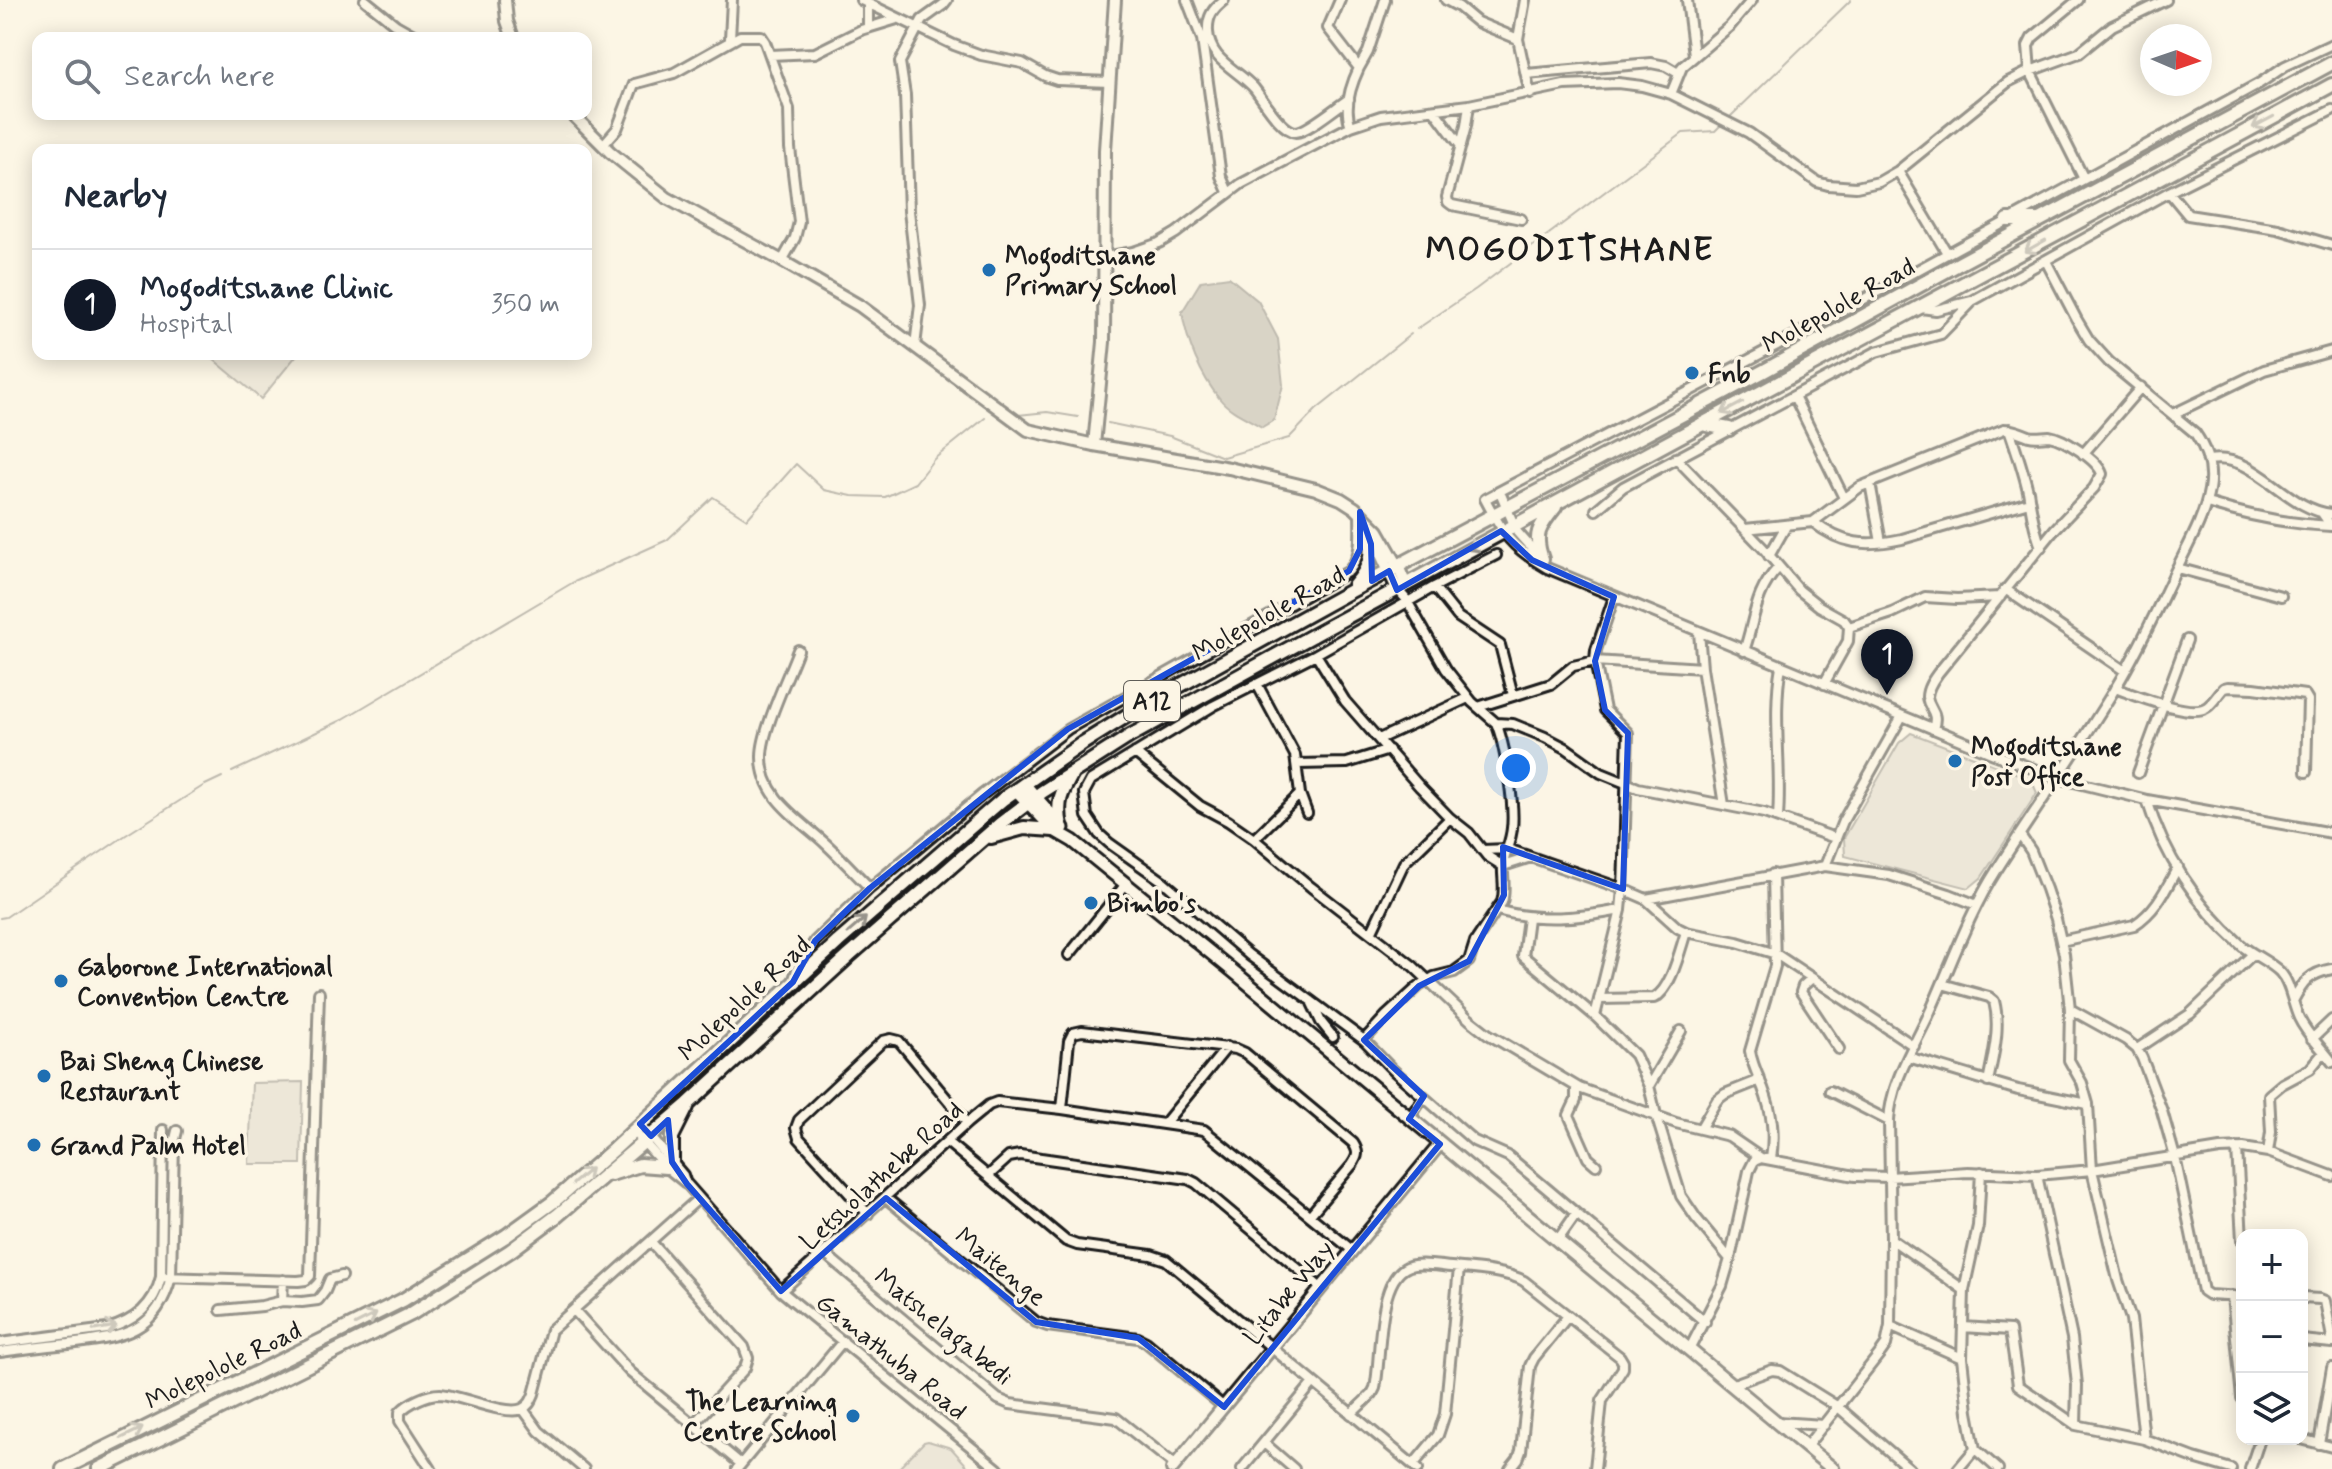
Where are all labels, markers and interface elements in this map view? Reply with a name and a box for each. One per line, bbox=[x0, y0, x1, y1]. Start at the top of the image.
north arrow bbox=[2140, 24, 2212, 96]
search box bbox=[32, 32, 592, 120]
icon: search bbox=[60, 54, 104, 98]
text: Search here bbox=[124, 57, 275, 96]
one-way arrow bbox=[2252, 115, 2276, 130]
text: Nearby bbox=[64, 174, 168, 219]
district label: MOGODITSHANE bbox=[1426, 228, 1715, 273]
one-way arrow bbox=[2024, 238, 2047, 254]
place label: Mogoditshane Primary School bbox=[1005, 240, 1177, 304]
street label: Molepolole Road bbox=[1757, 251, 1921, 363]
marker: Mogoditshane Primary School bbox=[980, 261, 998, 279]
text: Mogoditshane Clinic bbox=[140, 269, 393, 308]
text: 1 bbox=[84, 288, 96, 322]
text: 350 m bbox=[491, 288, 560, 322]
text: Hospital bbox=[140, 308, 233, 342]
place label: Fnb bbox=[1708, 358, 1750, 392]
marker: Fnb bbox=[1683, 364, 1701, 382]
one-way arrow bbox=[1720, 401, 1744, 417]
one-way arrow bbox=[1466, 537, 1490, 552]
street label: Molepolole Road bbox=[1187, 559, 1351, 671]
pin: 1 bbox=[1861, 629, 1913, 695]
road number: A12 bbox=[1124, 681, 1180, 721]
place label: Mogoditshane Post Office bbox=[1971, 731, 2122, 795]
your location bbox=[1496, 748, 1536, 788]
marker: Mogoditshane Post Office bbox=[1946, 752, 1964, 770]
place label: Bimbo's bbox=[1107, 888, 1196, 922]
marker: Bimbo's bbox=[1082, 894, 1100, 912]
one-way arrow bbox=[846, 917, 867, 935]
street label: Molepolole Road bbox=[672, 929, 819, 1070]
place label: Gaborone International Convention Centre bbox=[77, 951, 333, 1015]
marker: Gaborone International Convention Centre bbox=[52, 972, 70, 990]
place label: Bai Sheng Chinese Restaurant bbox=[60, 1046, 263, 1110]
marker: Bai Sheng Chinese Restaurant bbox=[35, 1067, 53, 1085]
street label: Letsholathebe Road bbox=[793, 1094, 971, 1259]
place label: Grand Palm Hotel bbox=[50, 1130, 246, 1164]
marker: Grand Palm Hotel bbox=[25, 1136, 43, 1154]
one-way arrow bbox=[572, 1168, 592, 1186]
street label: Maitenge bbox=[947, 1220, 1053, 1315]
map controls bbox=[2236, 1229, 2308, 1445]
button: + bbox=[2236, 1229, 2308, 1301]
street label: Litabe Way bbox=[1237, 1234, 1342, 1353]
street label: Matshelagabedi bbox=[864, 1261, 1019, 1396]
street label: Gamathuba Road bbox=[808, 1286, 973, 1429]
button: − bbox=[2236, 1301, 2308, 1373]
one-way arrow bbox=[353, 1311, 377, 1327]
street label: Molepolole Road bbox=[140, 1314, 308, 1419]
one-way arrow bbox=[92, 1320, 117, 1335]
button: layers bbox=[2236, 1373, 2308, 1445]
place label: The Learning Centre School bbox=[683, 1386, 837, 1450]
marker: The Learning Centre School bbox=[844, 1407, 862, 1425]
one-way arrow bbox=[120, 1425, 144, 1441]

